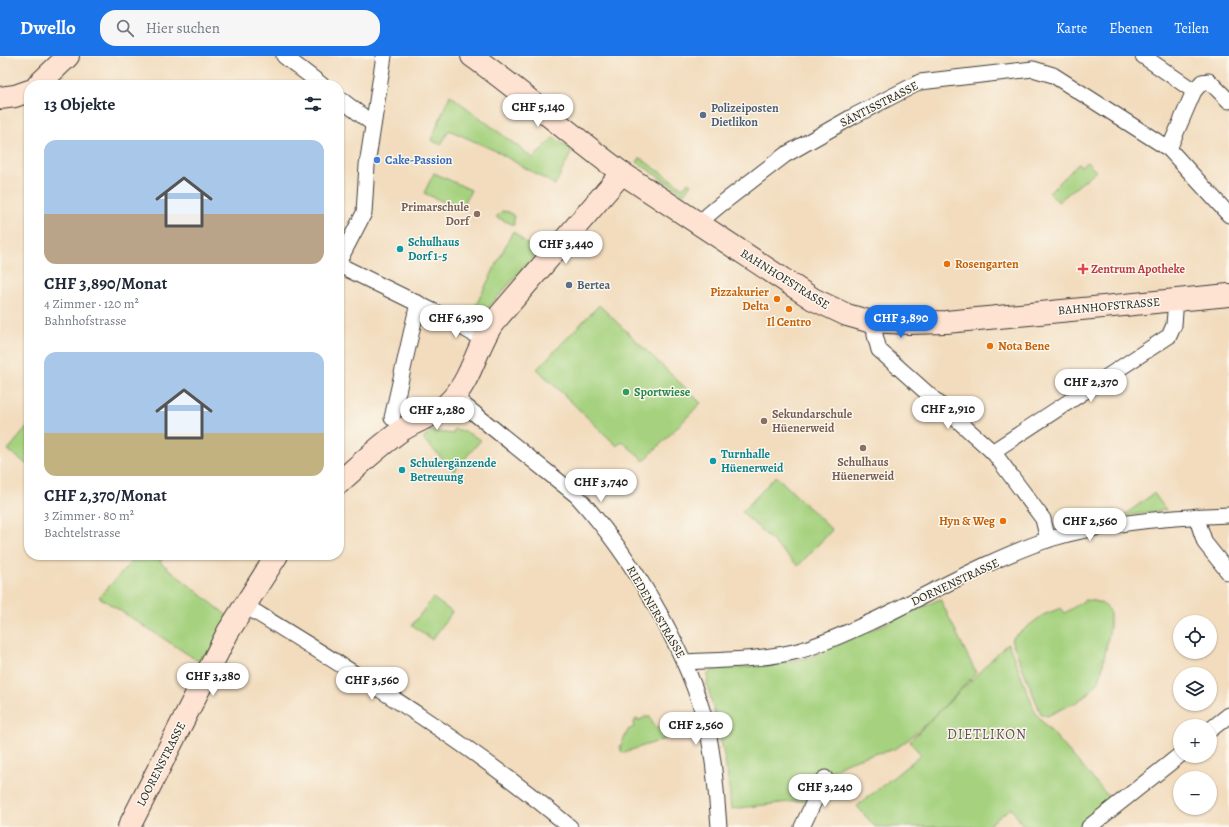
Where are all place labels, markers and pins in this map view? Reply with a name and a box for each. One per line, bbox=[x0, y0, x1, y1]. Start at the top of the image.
pin: CHF 5,140 bbox=[492, 94, 584, 128]
place label: Polizeiposten Dietlikon bbox=[711, 100, 779, 130]
marker: Polizeiposten Dietlikon bbox=[698, 110, 708, 120]
place label: Cake-Passion bbox=[385, 152, 453, 168]
marker: Cake-Passion bbox=[372, 155, 382, 165]
place label: Primarschule Dorf bbox=[401, 199, 471, 229]
marker: Primarschule Dorf bbox=[472, 209, 482, 219]
pin: CHF 3,440 bbox=[520, 231, 612, 265]
place label: Schulhaus Dorf 1-5 bbox=[408, 234, 459, 264]
marker: Schulhaus Dorf 1-5 bbox=[395, 244, 405, 254]
place label: Rosengarten bbox=[955, 256, 1019, 272]
marker: Rosengarten bbox=[942, 259, 952, 269]
place label: Zentrum Apotheke bbox=[1091, 261, 1186, 277]
marker: Zentrum Apotheke bbox=[1078, 264, 1088, 274]
place label: Bertea bbox=[577, 277, 610, 293]
marker: Bertea bbox=[564, 280, 574, 290]
place label: Pizzakurier Delta bbox=[710, 284, 769, 314]
marker: Pizzakurier Delta bbox=[772, 294, 782, 304]
marker: Il Centro bbox=[784, 304, 794, 314]
pin: CHF 6,390 bbox=[410, 305, 502, 339]
pin: CHF 3,890 bbox=[855, 305, 947, 339]
place label: Il Centro bbox=[767, 314, 811, 330]
place label: Nota Bene bbox=[998, 338, 1050, 354]
marker: Nota Bene bbox=[985, 341, 995, 351]
pin: CHF 2,370 bbox=[1045, 369, 1137, 403]
place label: Sportwiese bbox=[634, 384, 691, 400]
marker: Sportwiese bbox=[621, 387, 631, 397]
pin: CHF 2,910 bbox=[902, 396, 994, 430]
pin: CHF 2,280 bbox=[391, 397, 483, 431]
place label: Sekundarschule Hüenerweid bbox=[772, 406, 853, 436]
marker: Sekundarschule Hüenerweid bbox=[759, 416, 769, 426]
marker: Schulhaus Hüenerweid bbox=[858, 443, 868, 453]
place label: Turnhalle Hüenerweid bbox=[721, 446, 784, 476]
place label: Schulhaus Hüenerweid bbox=[832, 454, 895, 484]
place label: Schulergänzende Betreuung bbox=[410, 455, 497, 485]
marker: Turnhalle Hüenerweid bbox=[708, 456, 718, 466]
marker: Schulergänzende Betreuung bbox=[397, 465, 407, 475]
pin: CHF 3,740 bbox=[555, 469, 647, 503]
pin: CHF 2,560 bbox=[1044, 508, 1136, 542]
place label: Hyn & Weg bbox=[939, 513, 996, 529]
marker: Hyn & Weg bbox=[998, 516, 1008, 526]
pin: CHF 3,380 bbox=[167, 663, 259, 697]
pin: CHF 3,560 bbox=[326, 667, 418, 701]
pin: CHF 2,560 bbox=[650, 712, 742, 746]
pin: CHF 3,240 bbox=[779, 774, 871, 808]

